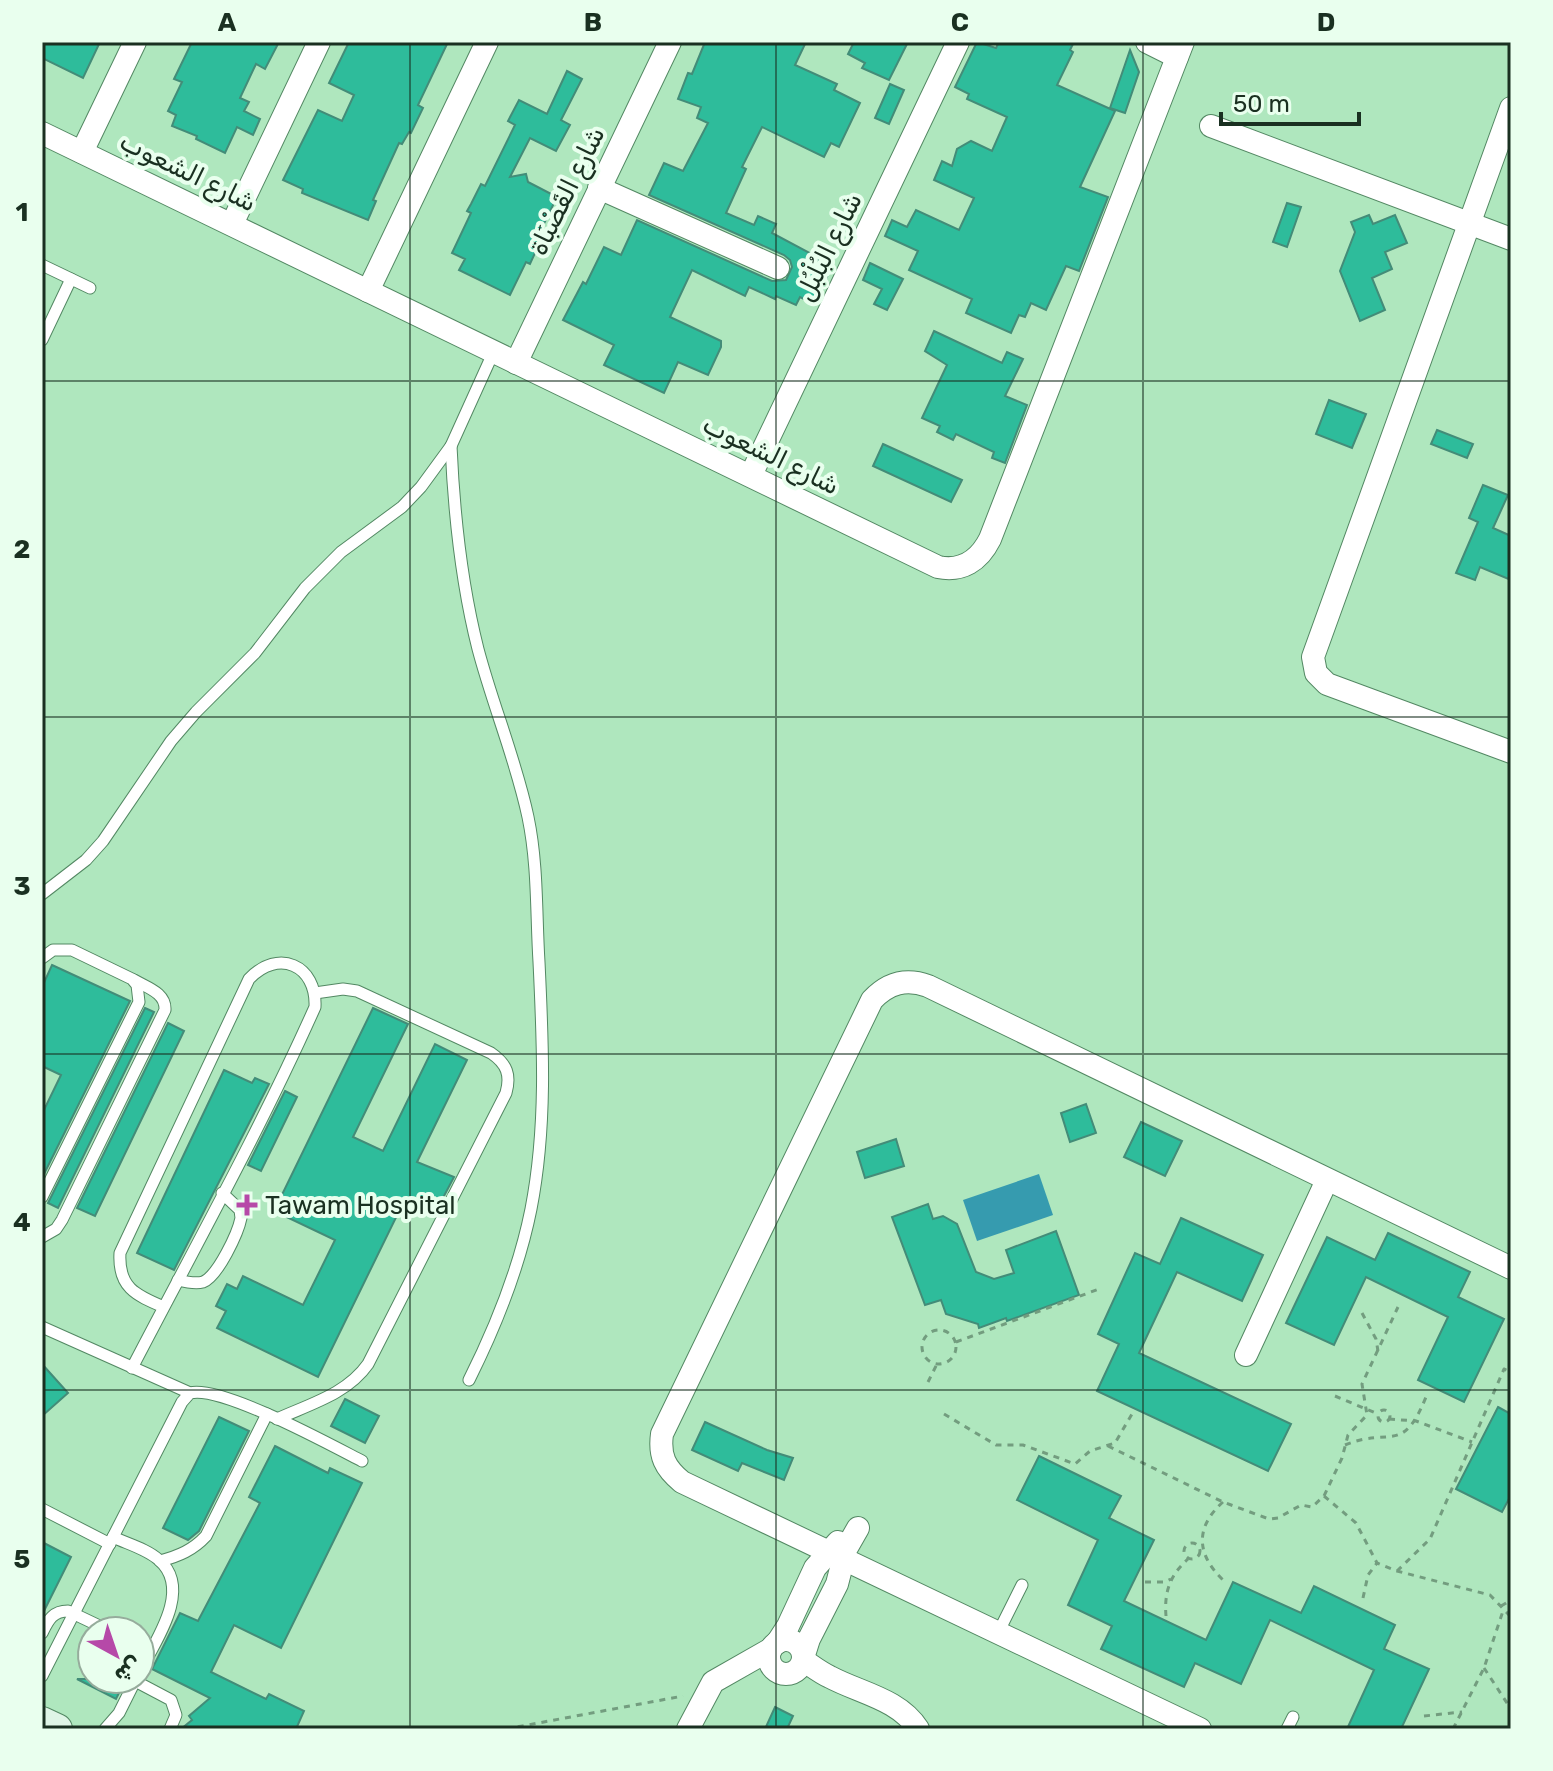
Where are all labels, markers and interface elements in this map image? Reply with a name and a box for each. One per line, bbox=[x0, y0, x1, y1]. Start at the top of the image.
text: A bbox=[218, 7, 237, 38]
text: B bbox=[584, 7, 602, 38]
text: C bbox=[951, 7, 969, 38]
text: D bbox=[1317, 7, 1335, 38]
scale bar bbox=[1221, 76, 1359, 126]
text: 50 m bbox=[1233, 90, 1290, 118]
street label: شارع القَصْبَاة bbox=[523, 122, 613, 261]
street label: شارع الشعوب bbox=[114, 126, 261, 220]
street label: شارع البُلْبُل bbox=[787, 186, 870, 307]
text: 1 bbox=[16, 197, 28, 228]
street label: شارع الشعوب bbox=[697, 409, 844, 503]
text: 2 bbox=[14, 534, 30, 565]
text: 3 bbox=[13, 871, 31, 902]
place label: Tawam Hospital bbox=[265, 1190, 456, 1221]
marker: Tawam Hospital bbox=[236, 1194, 258, 1216]
text: 4 bbox=[13, 1207, 31, 1238]
text: 5 bbox=[14, 1544, 30, 1575]
north arrow bbox=[76, 1615, 156, 1695]
text: ش bbox=[109, 1651, 148, 1689]

